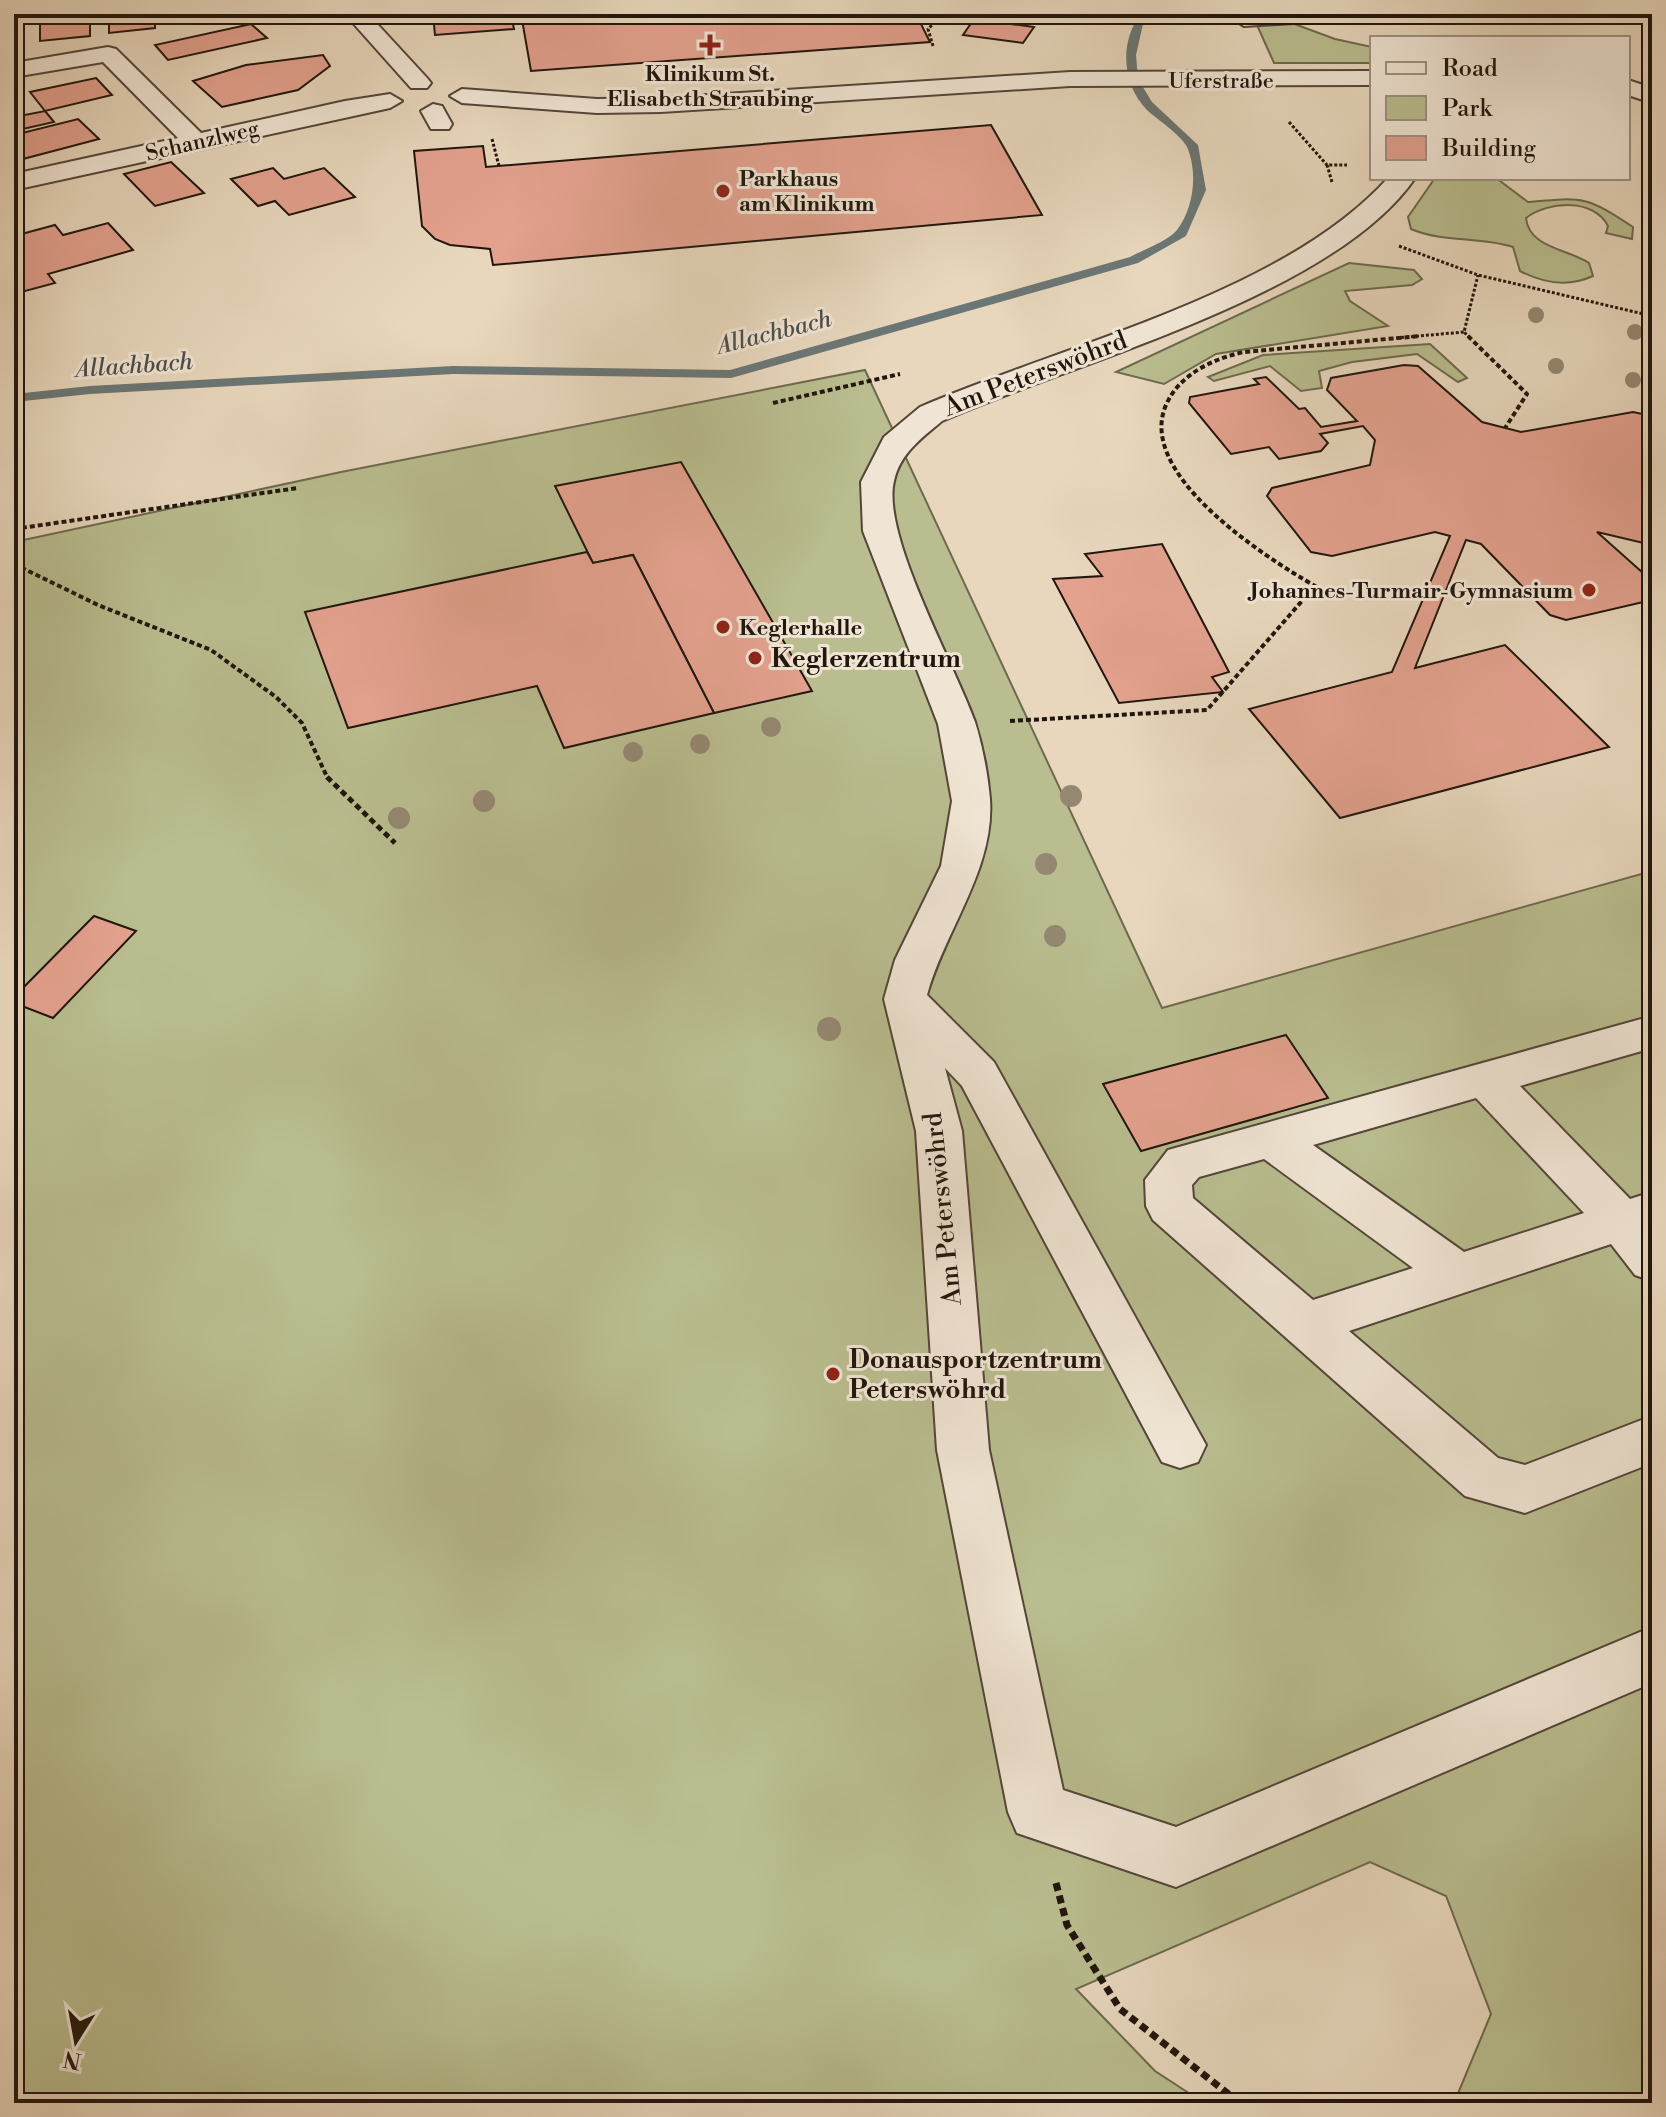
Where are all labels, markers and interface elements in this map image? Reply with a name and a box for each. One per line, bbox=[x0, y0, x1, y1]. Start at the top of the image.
marker: Klinikum St. Elisabeth Straubing bbox=[699, 34, 721, 56]
legend bbox=[1370, 36, 1630, 180]
text: Road bbox=[1442, 54, 1498, 84]
place label: Klinikum St. Elisabeth Straubing bbox=[607, 61, 813, 113]
street label: Uferstraße bbox=[1168, 68, 1274, 95]
text: Park bbox=[1442, 94, 1493, 124]
street label: Schanzlweg bbox=[143, 115, 262, 168]
text: Building bbox=[1441, 134, 1536, 164]
place label: Parkhaus am Klinikum bbox=[739, 166, 875, 218]
marker: Parkhaus am Klinikum bbox=[714, 182, 732, 200]
water label: Allachbach bbox=[711, 304, 835, 362]
street label: Am Peterswöhrd bbox=[938, 324, 1132, 424]
water label: Allachbach bbox=[72, 347, 194, 385]
place label: Johannes-Turmair-Gymnasium bbox=[1247, 578, 1573, 605]
marker: Johannes-Turmair-Gymnasium bbox=[1580, 581, 1598, 599]
place label: Keglerhalle bbox=[739, 615, 862, 642]
marker: Keglerhalle bbox=[714, 618, 732, 636]
place label: Keglerzentrum bbox=[771, 643, 961, 675]
marker: Keglerzentrum bbox=[746, 649, 764, 667]
street label: Am Peterswöhrd bbox=[917, 1111, 969, 1308]
place label: Donausportzentrum Peterswöhrd bbox=[849, 1344, 1102, 1406]
marker: Donausportzentrum Peterswöhrd bbox=[824, 1365, 842, 1383]
north arrow bbox=[36, 2001, 116, 2081]
text: N bbox=[61, 2044, 84, 2074]

